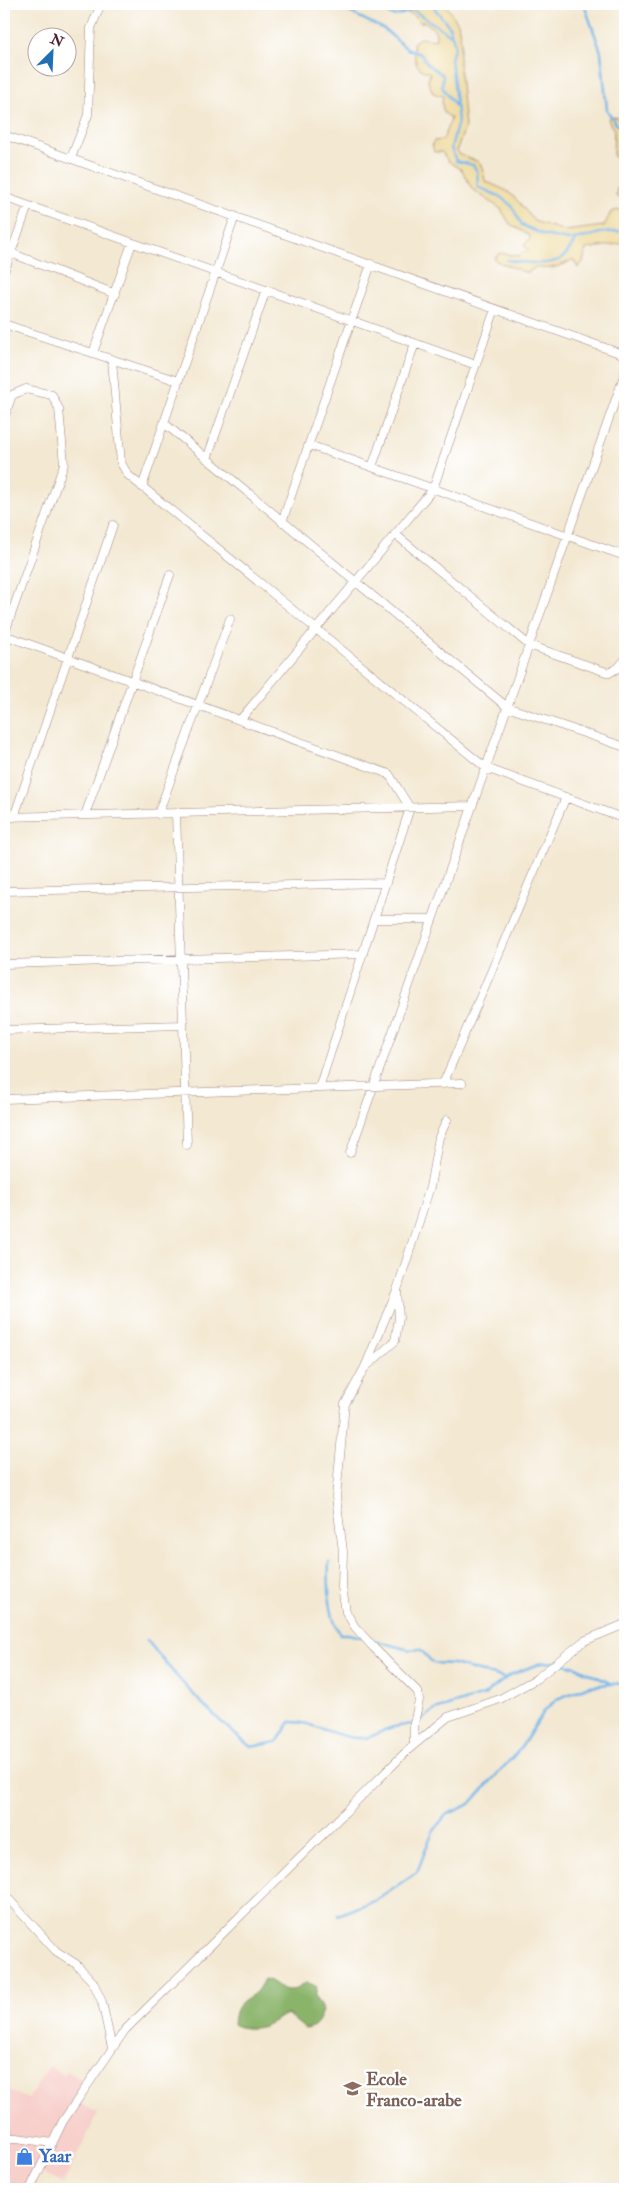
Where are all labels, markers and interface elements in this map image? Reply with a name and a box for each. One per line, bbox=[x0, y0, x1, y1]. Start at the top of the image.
north arrow bbox=[28, 28, 78, 78]
text: N bbox=[47, 30, 67, 51]
place label: Ecole Franco-arabe bbox=[366, 2068, 462, 2112]
school or university icon: Ecole Franco-arabe bbox=[342, 2079, 362, 2099]
place label: Yaar bbox=[38, 2145, 72, 2168]
shop icon: Yaar bbox=[15, 2146, 35, 2166]

